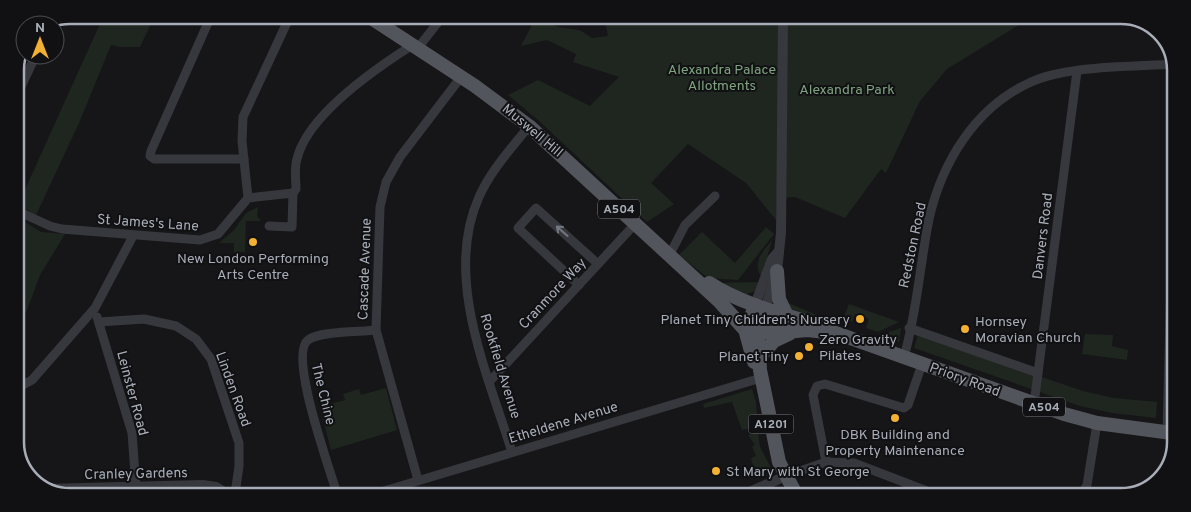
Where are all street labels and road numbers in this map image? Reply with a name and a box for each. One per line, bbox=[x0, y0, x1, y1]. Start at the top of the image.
street label: Muswell Hill bbox=[498, 101, 566, 162]
street label: Danvers Road bbox=[1030, 192, 1057, 280]
road number: A504 bbox=[598, 200, 640, 218]
street label: Redston Road bbox=[896, 201, 931, 290]
street label: St James's Lane bbox=[96, 211, 199, 236]
street label: Cascade Avenue bbox=[355, 218, 376, 320]
street label: Cranmore Way bbox=[516, 255, 590, 333]
street label: Rookfield Avenue bbox=[476, 312, 524, 421]
street label: Leinster Road bbox=[112, 349, 151, 438]
street label: Linden Road bbox=[211, 350, 254, 429]
street label: Priory Road bbox=[927, 360, 1002, 401]
street label: The Chine bbox=[307, 362, 338, 427]
road number: A504 bbox=[1023, 398, 1065, 417]
street label: Etheldene Avenue bbox=[507, 399, 620, 448]
road number: A1201 bbox=[748, 414, 794, 434]
street label: Cranley Gardens bbox=[84, 465, 188, 484]

